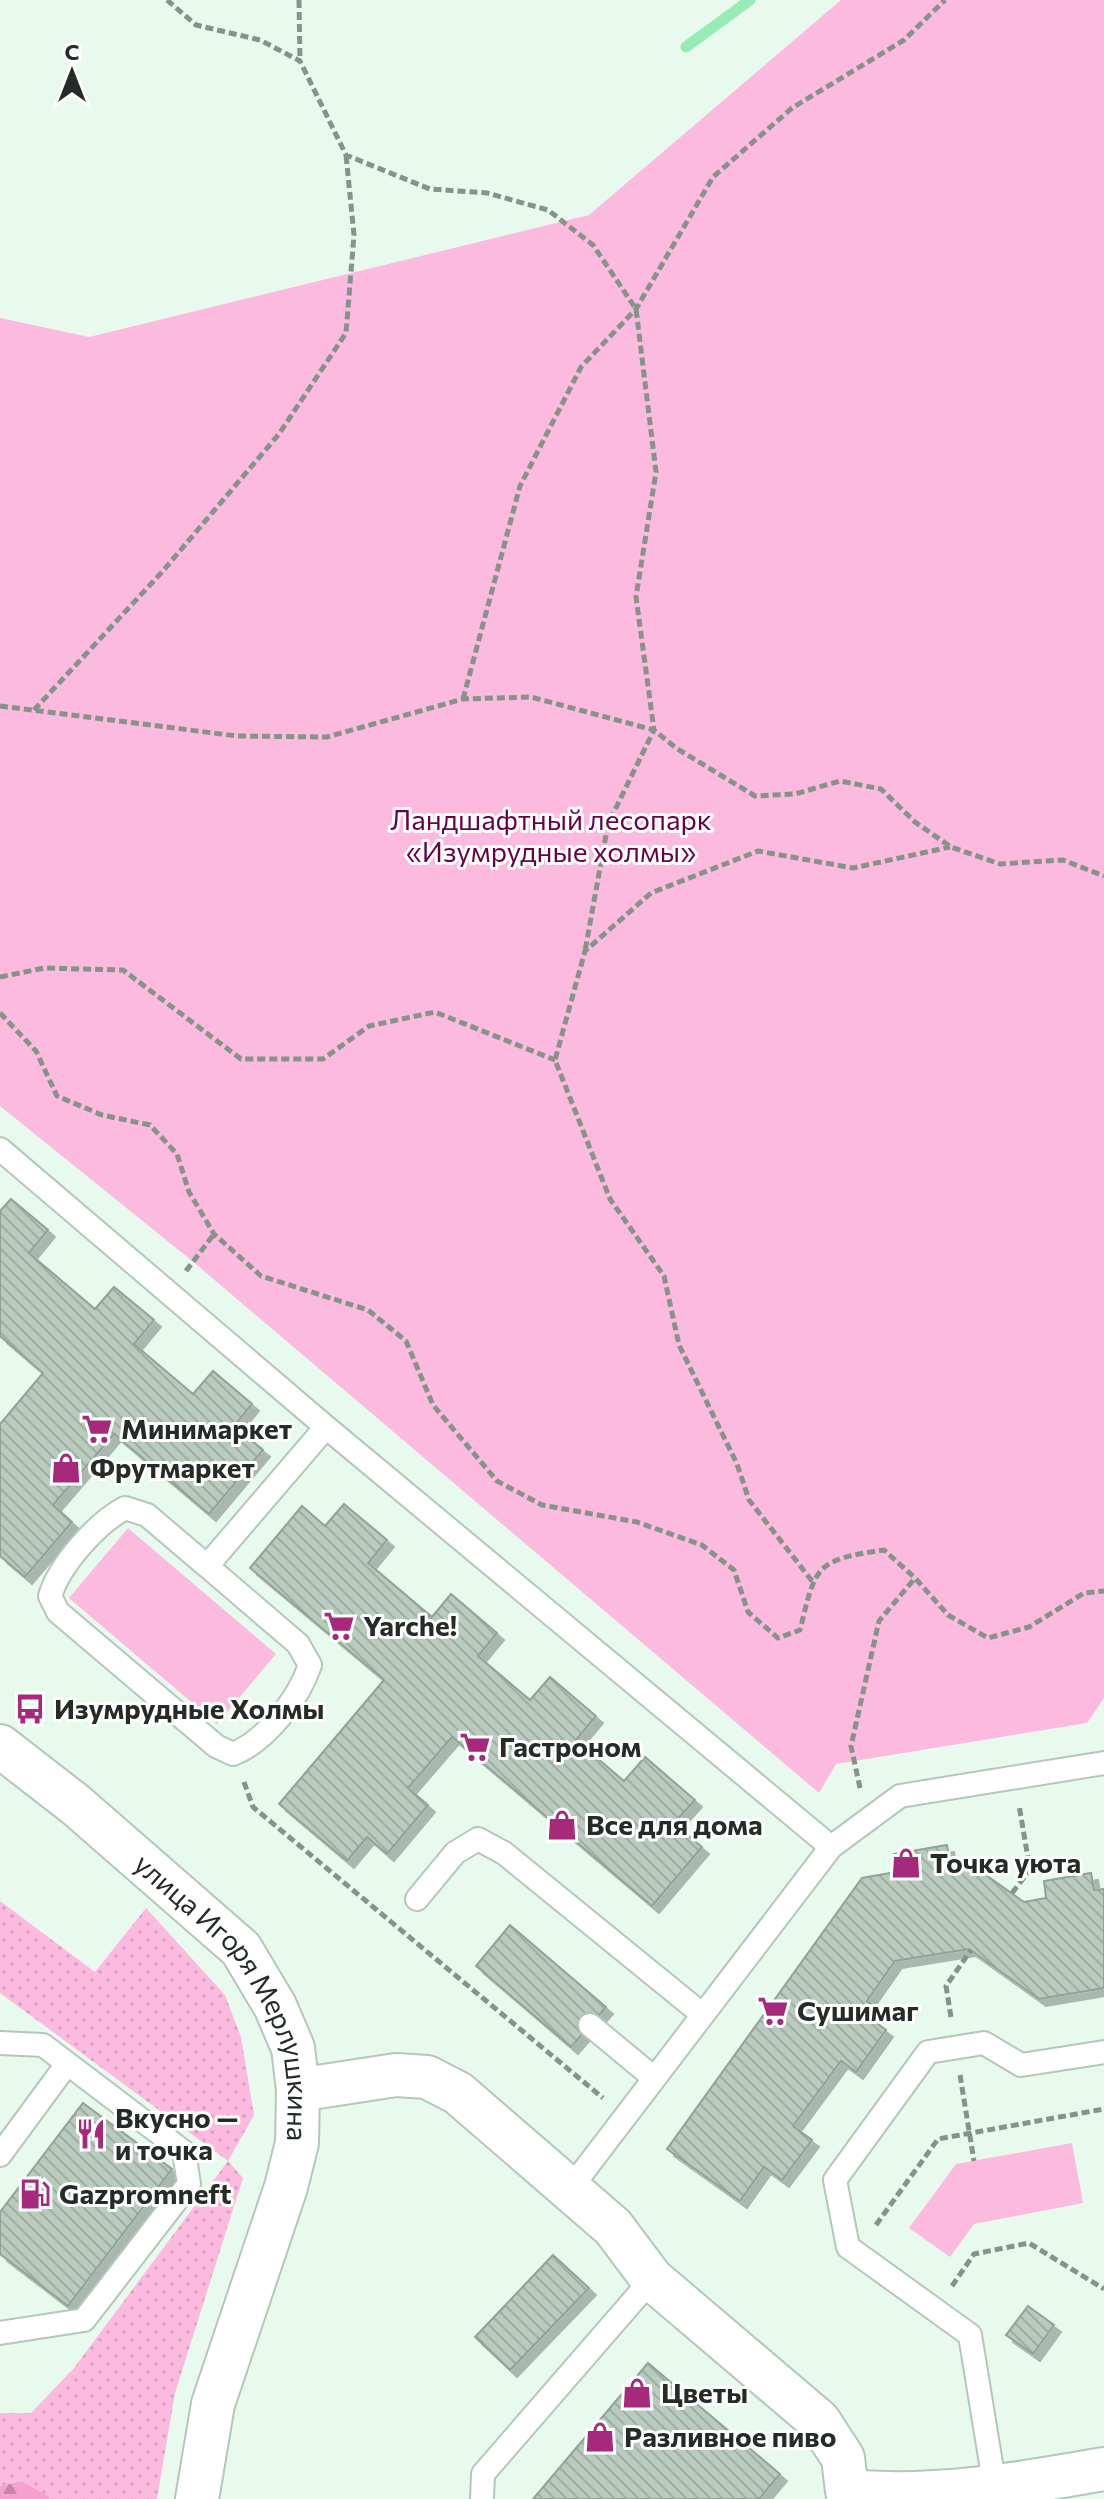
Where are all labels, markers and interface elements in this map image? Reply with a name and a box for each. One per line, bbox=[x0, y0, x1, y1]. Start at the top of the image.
north arrow bbox=[32, 32, 112, 112]
text: С bbox=[64, 38, 80, 65]
park label: Ландшафтный лесопарк «Изумрудные холмы» bbox=[390, 802, 712, 868]
place label: Минимаркет bbox=[121, 1411, 292, 1445]
supermarket icon: Минимаркет bbox=[80, 1412, 114, 1446]
place label: Фрутмаркет bbox=[90, 1450, 255, 1484]
shop icon: Фрутмаркет bbox=[49, 1451, 83, 1485]
place label: Yarche! bbox=[363, 1608, 457, 1642]
supermarket icon: Yarche! bbox=[322, 1609, 356, 1643]
place label: Изумрудные Холмы bbox=[54, 1691, 325, 1725]
bus stop icon: Изумрудные Холмы bbox=[13, 1692, 47, 1726]
place label: Гастроном bbox=[499, 1729, 642, 1763]
supermarket icon: Гастроном bbox=[458, 1730, 492, 1764]
place label: Все для дома bbox=[586, 1807, 763, 1841]
shop icon: Все для дома bbox=[545, 1808, 579, 1842]
place label: Точка уюта bbox=[930, 1845, 1081, 1879]
street label: улица Игоря Мерлушкина bbox=[128, 1846, 316, 2142]
shop icon: Точка уюта bbox=[889, 1846, 923, 1880]
place label: Сушимаг bbox=[797, 1993, 919, 2027]
supermarket icon: Сушимаг bbox=[756, 1994, 790, 2028]
place label: Вкусно — и точка bbox=[115, 2100, 239, 2166]
restaurant icon: Вкусно — и точка bbox=[74, 2117, 108, 2151]
place label: Gazpromneft bbox=[59, 2176, 232, 2210]
fuel station icon: Gazpromneft bbox=[18, 2177, 52, 2211]
place label: Цветы bbox=[661, 2375, 748, 2409]
shop icon: Цветы bbox=[620, 2376, 654, 2410]
place label: Разливное пиво bbox=[624, 2419, 836, 2453]
shop icon: Разливное пиво bbox=[583, 2420, 617, 2454]

